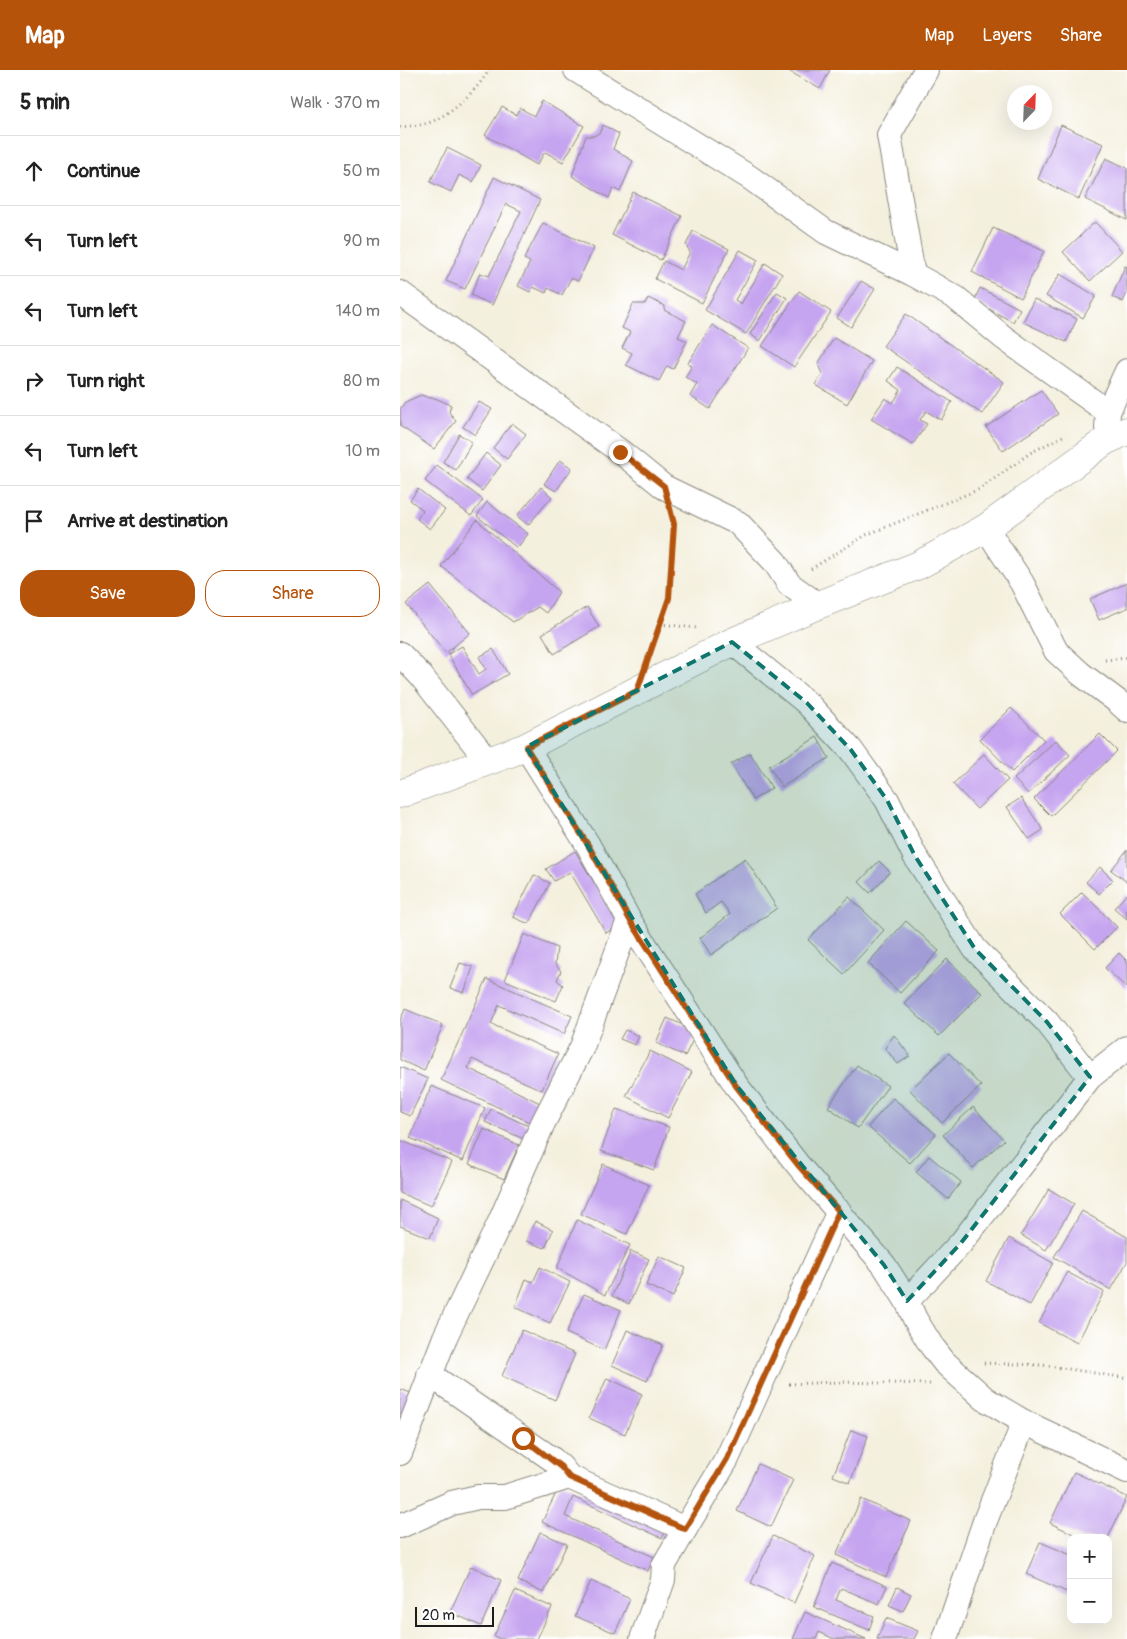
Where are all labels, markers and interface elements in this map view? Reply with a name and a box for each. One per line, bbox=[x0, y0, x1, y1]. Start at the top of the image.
text: Map bbox=[25, 21, 65, 50]
text: Map bbox=[925, 24, 954, 47]
text: Layers bbox=[982, 24, 1032, 47]
text: Share bbox=[1060, 24, 1102, 47]
north arrow bbox=[1007, 85, 1052, 130]
text: 5 min bbox=[20, 89, 70, 116]
text: Walk · 370 m bbox=[290, 93, 380, 113]
icon: ahead bbox=[20, 157, 48, 185]
text: Continue bbox=[67, 159, 140, 183]
text: 50 m bbox=[343, 161, 380, 181]
icon: left bbox=[20, 227, 48, 255]
text: Turn left bbox=[67, 229, 137, 253]
text: 90 m bbox=[343, 231, 380, 251]
icon: left bbox=[20, 297, 48, 325]
text: Turn left bbox=[67, 299, 137, 323]
text: 140 m bbox=[336, 301, 380, 321]
icon: right bbox=[20, 367, 48, 395]
text: Turn right bbox=[67, 369, 145, 393]
text: 80 m bbox=[343, 371, 380, 391]
icon: left bbox=[20, 437, 48, 465]
text: Turn left bbox=[67, 439, 137, 463]
text: 10 m bbox=[345, 441, 380, 461]
route end bbox=[609, 441, 632, 464]
icon: arrive bbox=[20, 507, 48, 535]
text: Arrive at destination bbox=[67, 509, 228, 533]
button: Save bbox=[20, 570, 195, 617]
button: Share bbox=[205, 570, 380, 617]
route start bbox=[512, 1427, 535, 1450]
map controls bbox=[1067, 1534, 1112, 1624]
button: + bbox=[1067, 1534, 1112, 1579]
button: − bbox=[1067, 1579, 1112, 1624]
scale bar bbox=[415, 1604, 494, 1627]
text: 20 m bbox=[422, 1607, 455, 1624]

